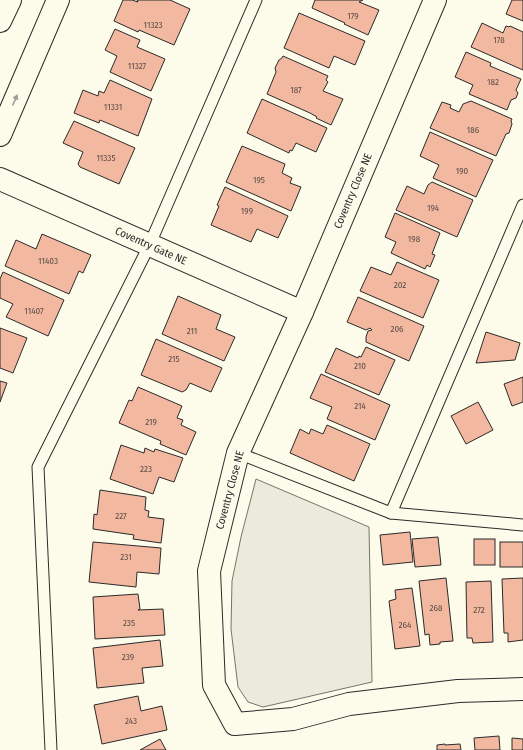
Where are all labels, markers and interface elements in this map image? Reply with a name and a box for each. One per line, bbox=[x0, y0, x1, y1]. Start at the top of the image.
house number: 179 bbox=[347, 11, 359, 21]
house number: 11323 bbox=[144, 20, 162, 30]
house number: 178 bbox=[493, 35, 505, 45]
house number: 11327 bbox=[128, 61, 147, 71]
house number: 182 bbox=[487, 77, 499, 87]
house number: 187 bbox=[290, 85, 302, 95]
one-way arrow bbox=[13, 93, 19, 105]
house number: 11331 bbox=[104, 102, 122, 112]
house number: 186 bbox=[467, 125, 480, 135]
street label: Coventry Close NE bbox=[331, 151, 375, 231]
house number: 11335 bbox=[96, 153, 116, 163]
house number: 190 bbox=[456, 166, 469, 176]
house number: 195 bbox=[253, 175, 265, 185]
house number: 194 bbox=[427, 203, 440, 213]
house number: 199 bbox=[241, 206, 253, 216]
street label: Coventry Gate NE bbox=[113, 224, 189, 268]
house number: 198 bbox=[408, 234, 421, 244]
house number: 11403 bbox=[38, 256, 58, 266]
house number: 202 bbox=[394, 280, 406, 290]
house number: 11407 bbox=[24, 306, 44, 316]
house number: 206 bbox=[390, 324, 404, 334]
house number: 211 bbox=[187, 326, 197, 336]
house number: 215 bbox=[168, 354, 180, 364]
house number: 210 bbox=[354, 361, 366, 371]
house number: 214 bbox=[354, 401, 366, 411]
house number: 219 bbox=[145, 417, 157, 427]
street label: Coventry Close NE bbox=[213, 449, 247, 531]
house number: 223 bbox=[140, 464, 152, 474]
house number: 227 bbox=[115, 511, 127, 521]
house number: 231 bbox=[120, 552, 132, 562]
house number: 268 bbox=[430, 603, 443, 613]
house number: 272 bbox=[473, 605, 485, 615]
house number: 235 bbox=[123, 618, 135, 628]
house number: 264 bbox=[399, 620, 412, 630]
house number: 239 bbox=[122, 652, 134, 662]
house number: 243 bbox=[125, 716, 137, 726]

